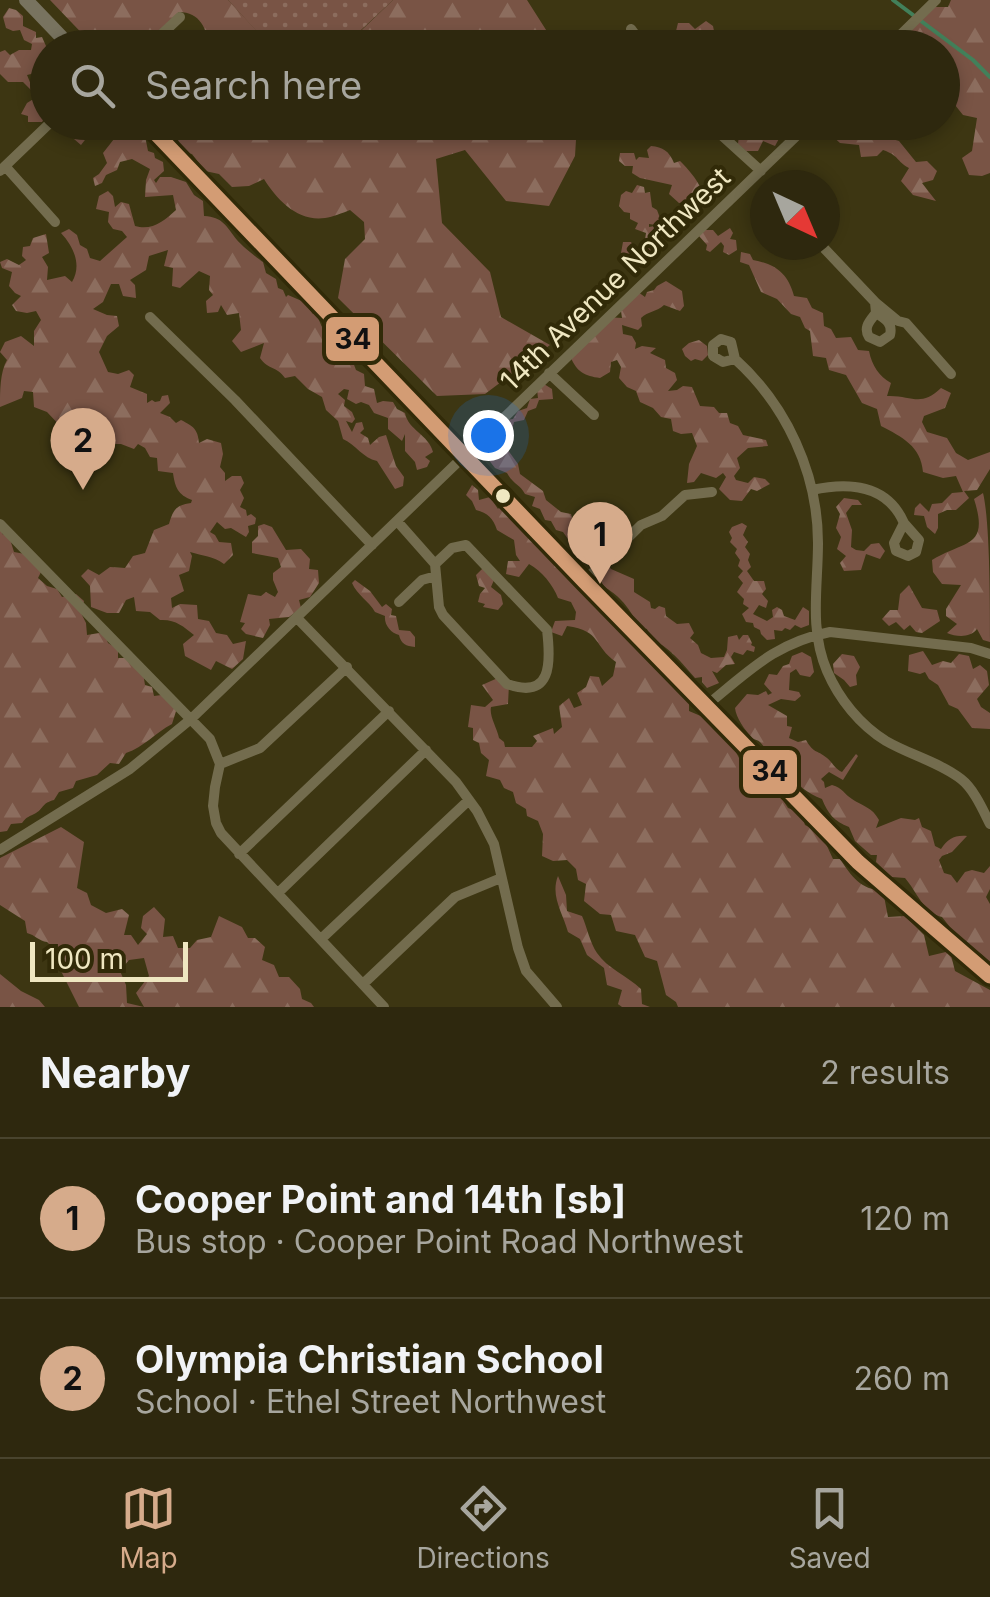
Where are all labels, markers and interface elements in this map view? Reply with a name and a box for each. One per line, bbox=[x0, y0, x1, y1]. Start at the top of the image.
search box bbox=[30, 30, 960, 140]
icon: search bbox=[65, 58, 120, 113]
text: Search here bbox=[145, 62, 362, 108]
street label: 14th Avenue Northwest bbox=[493, 160, 737, 398]
north arrow bbox=[750, 170, 840, 260]
line badge: 34 bbox=[324, 315, 381, 363]
text: 34 bbox=[334, 322, 372, 356]
pin: 2 bbox=[51, 408, 116, 490]
your location bbox=[463, 410, 514, 461]
unlabelled marker bbox=[493, 486, 513, 506]
pin: 1 bbox=[568, 502, 632, 584]
line badge: 34 bbox=[741, 748, 799, 796]
text: 34 bbox=[751, 754, 789, 788]
scale bar bbox=[30, 937, 188, 981]
text: 100 m bbox=[45, 942, 124, 976]
text: Nearby bbox=[40, 1047, 191, 1098]
text: 2 results bbox=[820, 1053, 950, 1092]
text: Cooper Point and 14th [sb] bbox=[135, 1176, 626, 1222]
text: 1 bbox=[66, 1199, 79, 1238]
text: 120 m bbox=[860, 1199, 950, 1238]
text: Bus stop · Cooper Point Road Northwest bbox=[135, 1222, 743, 1261]
text: Olympia Christian School bbox=[135, 1336, 604, 1382]
text: 2 bbox=[62, 1359, 83, 1398]
text: 260 m bbox=[853, 1359, 950, 1398]
text: School · Ethel Street Northwest bbox=[135, 1382, 606, 1421]
tab: Map bbox=[119, 1481, 178, 1575]
tab: Directions bbox=[416, 1481, 550, 1575]
tab: Saved bbox=[789, 1481, 871, 1575]

